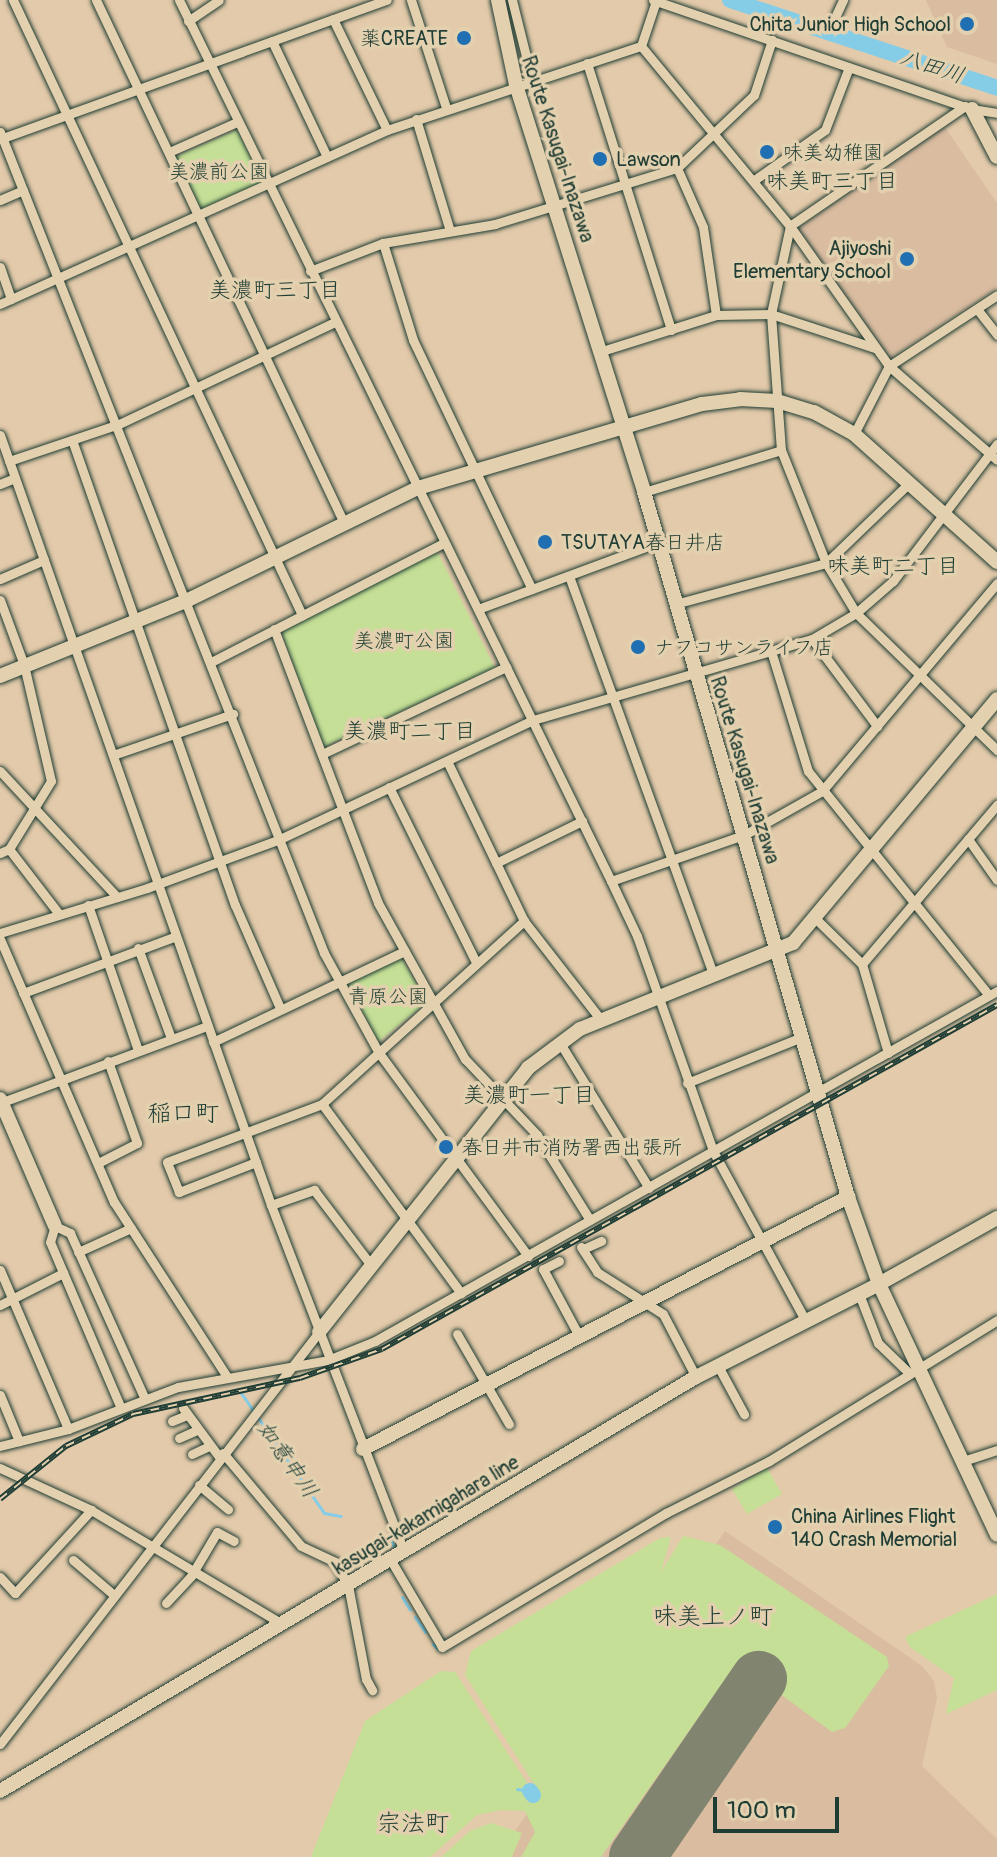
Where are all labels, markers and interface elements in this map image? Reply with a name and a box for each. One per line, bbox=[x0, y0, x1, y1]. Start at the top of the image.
place label: Chita Junior High School bbox=[749, 12, 951, 36]
marker: Chita Junior High School bbox=[958, 15, 976, 33]
place label: 薬CREATE bbox=[361, 26, 448, 50]
marker: 薬CREATE bbox=[455, 29, 473, 47]
water label: 八田川 bbox=[897, 44, 967, 90]
street label: Route Kasugai-Inazawa bbox=[516, 53, 600, 245]
place label: 味美幼稚園 bbox=[783, 140, 883, 164]
marker: 味美幼稚園 bbox=[758, 143, 776, 161]
place label: Lawson bbox=[616, 147, 681, 171]
marker: Lawson bbox=[591, 150, 609, 168]
park label: 美濃前公園 bbox=[169, 159, 269, 183]
district label: 味美町三丁目 bbox=[766, 169, 898, 195]
place label: Ajiyoshi Elementary School bbox=[733, 236, 891, 283]
marker: Ajiyoshi Elementary School bbox=[898, 250, 916, 268]
district label: 美濃町三丁目 bbox=[209, 278, 341, 304]
place label: TSUTAYA春日井店 bbox=[561, 530, 725, 554]
marker: TSUTAYA春日井店 bbox=[536, 533, 554, 551]
district label: 味美町二丁目 bbox=[827, 554, 959, 580]
park label: 美濃町公園 bbox=[354, 628, 454, 652]
place label: ナフコサンライフ店 bbox=[654, 635, 834, 659]
marker: ナフコサンライフ店 bbox=[629, 638, 647, 656]
street label: Route Kasugai-Inazawa bbox=[705, 673, 785, 867]
district label: 美濃町二丁目 bbox=[344, 719, 476, 745]
park label: 青原公園 bbox=[348, 984, 428, 1008]
district label: 美濃町一丁目 bbox=[463, 1083, 595, 1109]
district label: 稲口町 bbox=[147, 1100, 219, 1128]
place label: 春日井市消防署西出張所 bbox=[462, 1135, 682, 1159]
marker: 春日井市消防署西出張所 bbox=[437, 1138, 455, 1156]
water label: 如意申川 bbox=[251, 1416, 323, 1504]
street label: kasugai-kakamigahara line bbox=[329, 1450, 523, 1580]
place label: China Airlines Flight 140 Crash Memorial bbox=[791, 1504, 957, 1551]
marker: China Airlines Flight 140 Crash Memorial bbox=[766, 1518, 784, 1536]
district label: 味美上ノ町 bbox=[653, 1603, 773, 1631]
scale bar bbox=[717, 1781, 843, 1831]
text: 100 m bbox=[727, 1796, 796, 1825]
district label: 宗法町 bbox=[377, 1810, 449, 1838]

